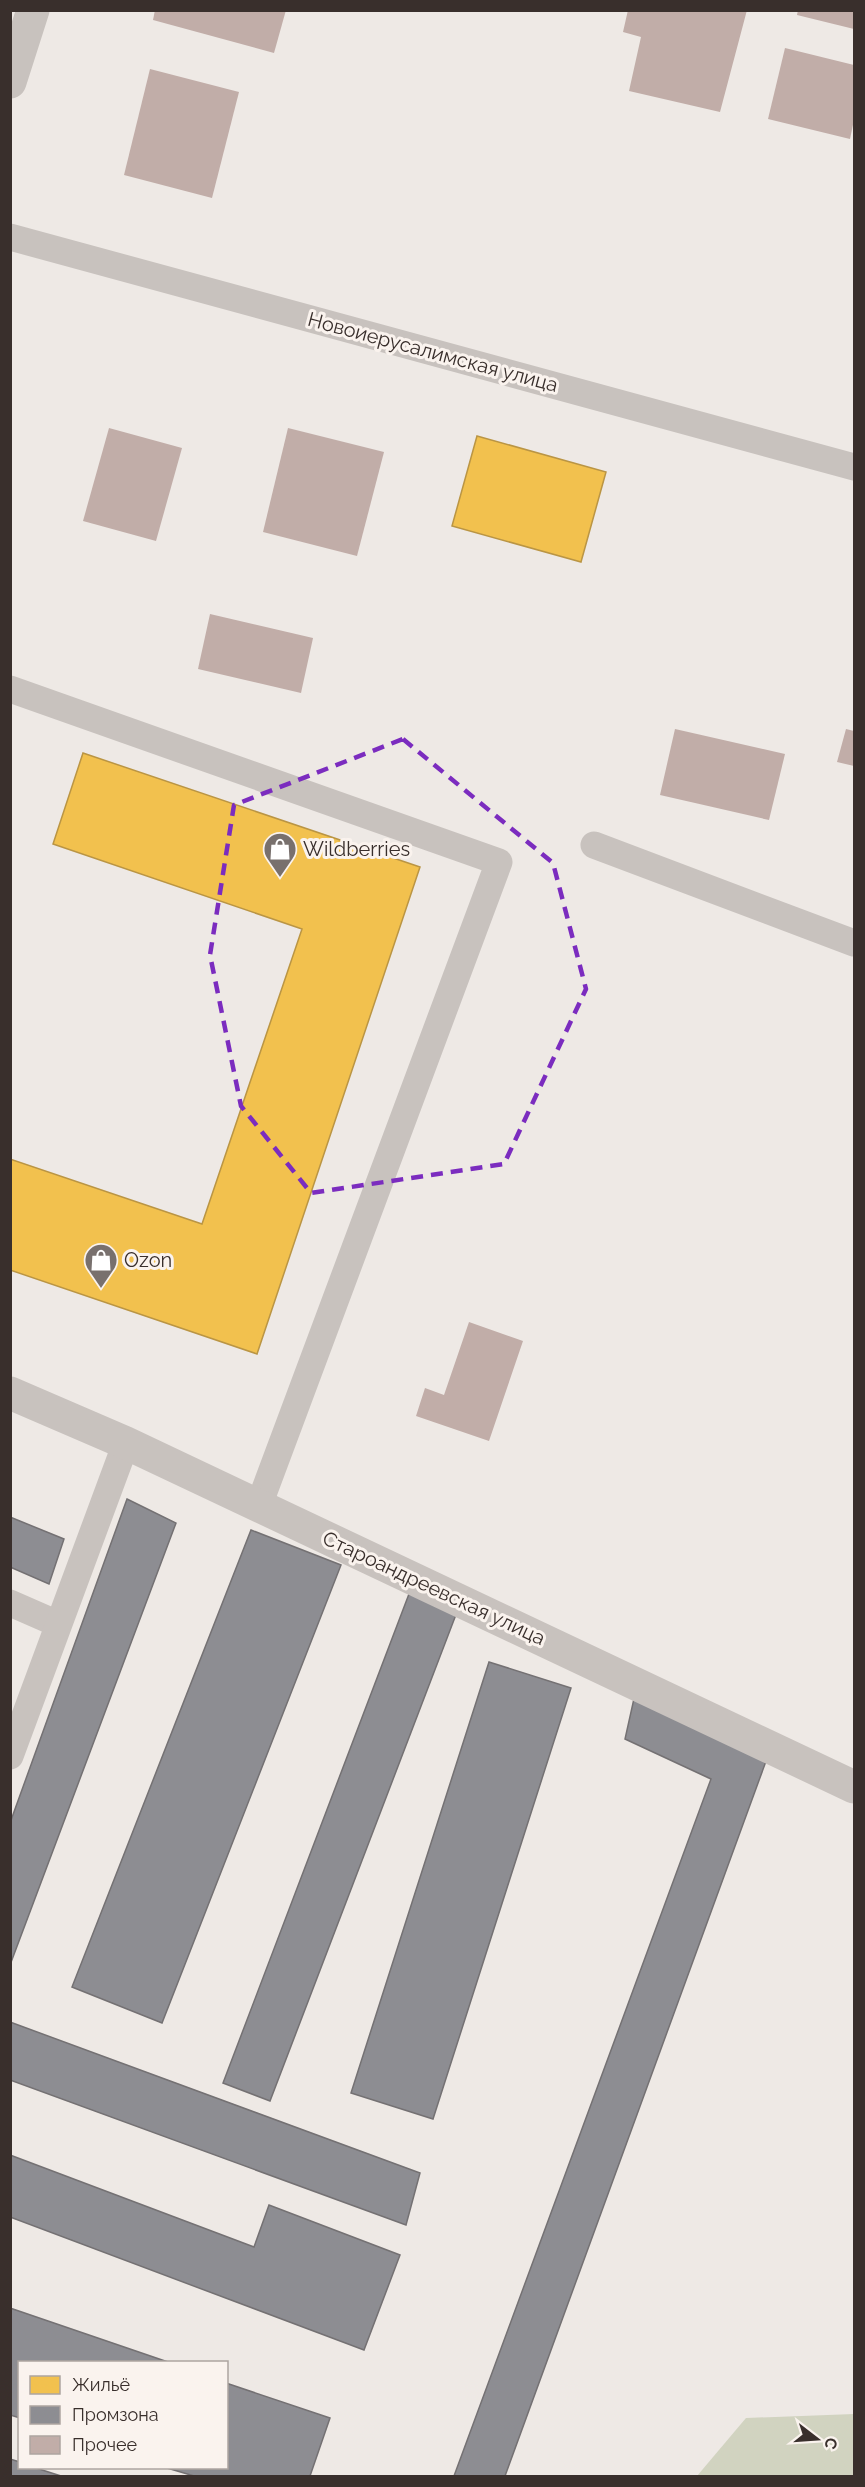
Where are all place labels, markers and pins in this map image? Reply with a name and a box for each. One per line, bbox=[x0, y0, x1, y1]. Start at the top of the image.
shop icon: Wildberries bbox=[262, 831, 298, 878]
place label: Wildberries bbox=[303, 837, 410, 861]
shop icon: Ozon bbox=[83, 1242, 119, 1289]
place label: Ozon bbox=[124, 1248, 172, 1272]

